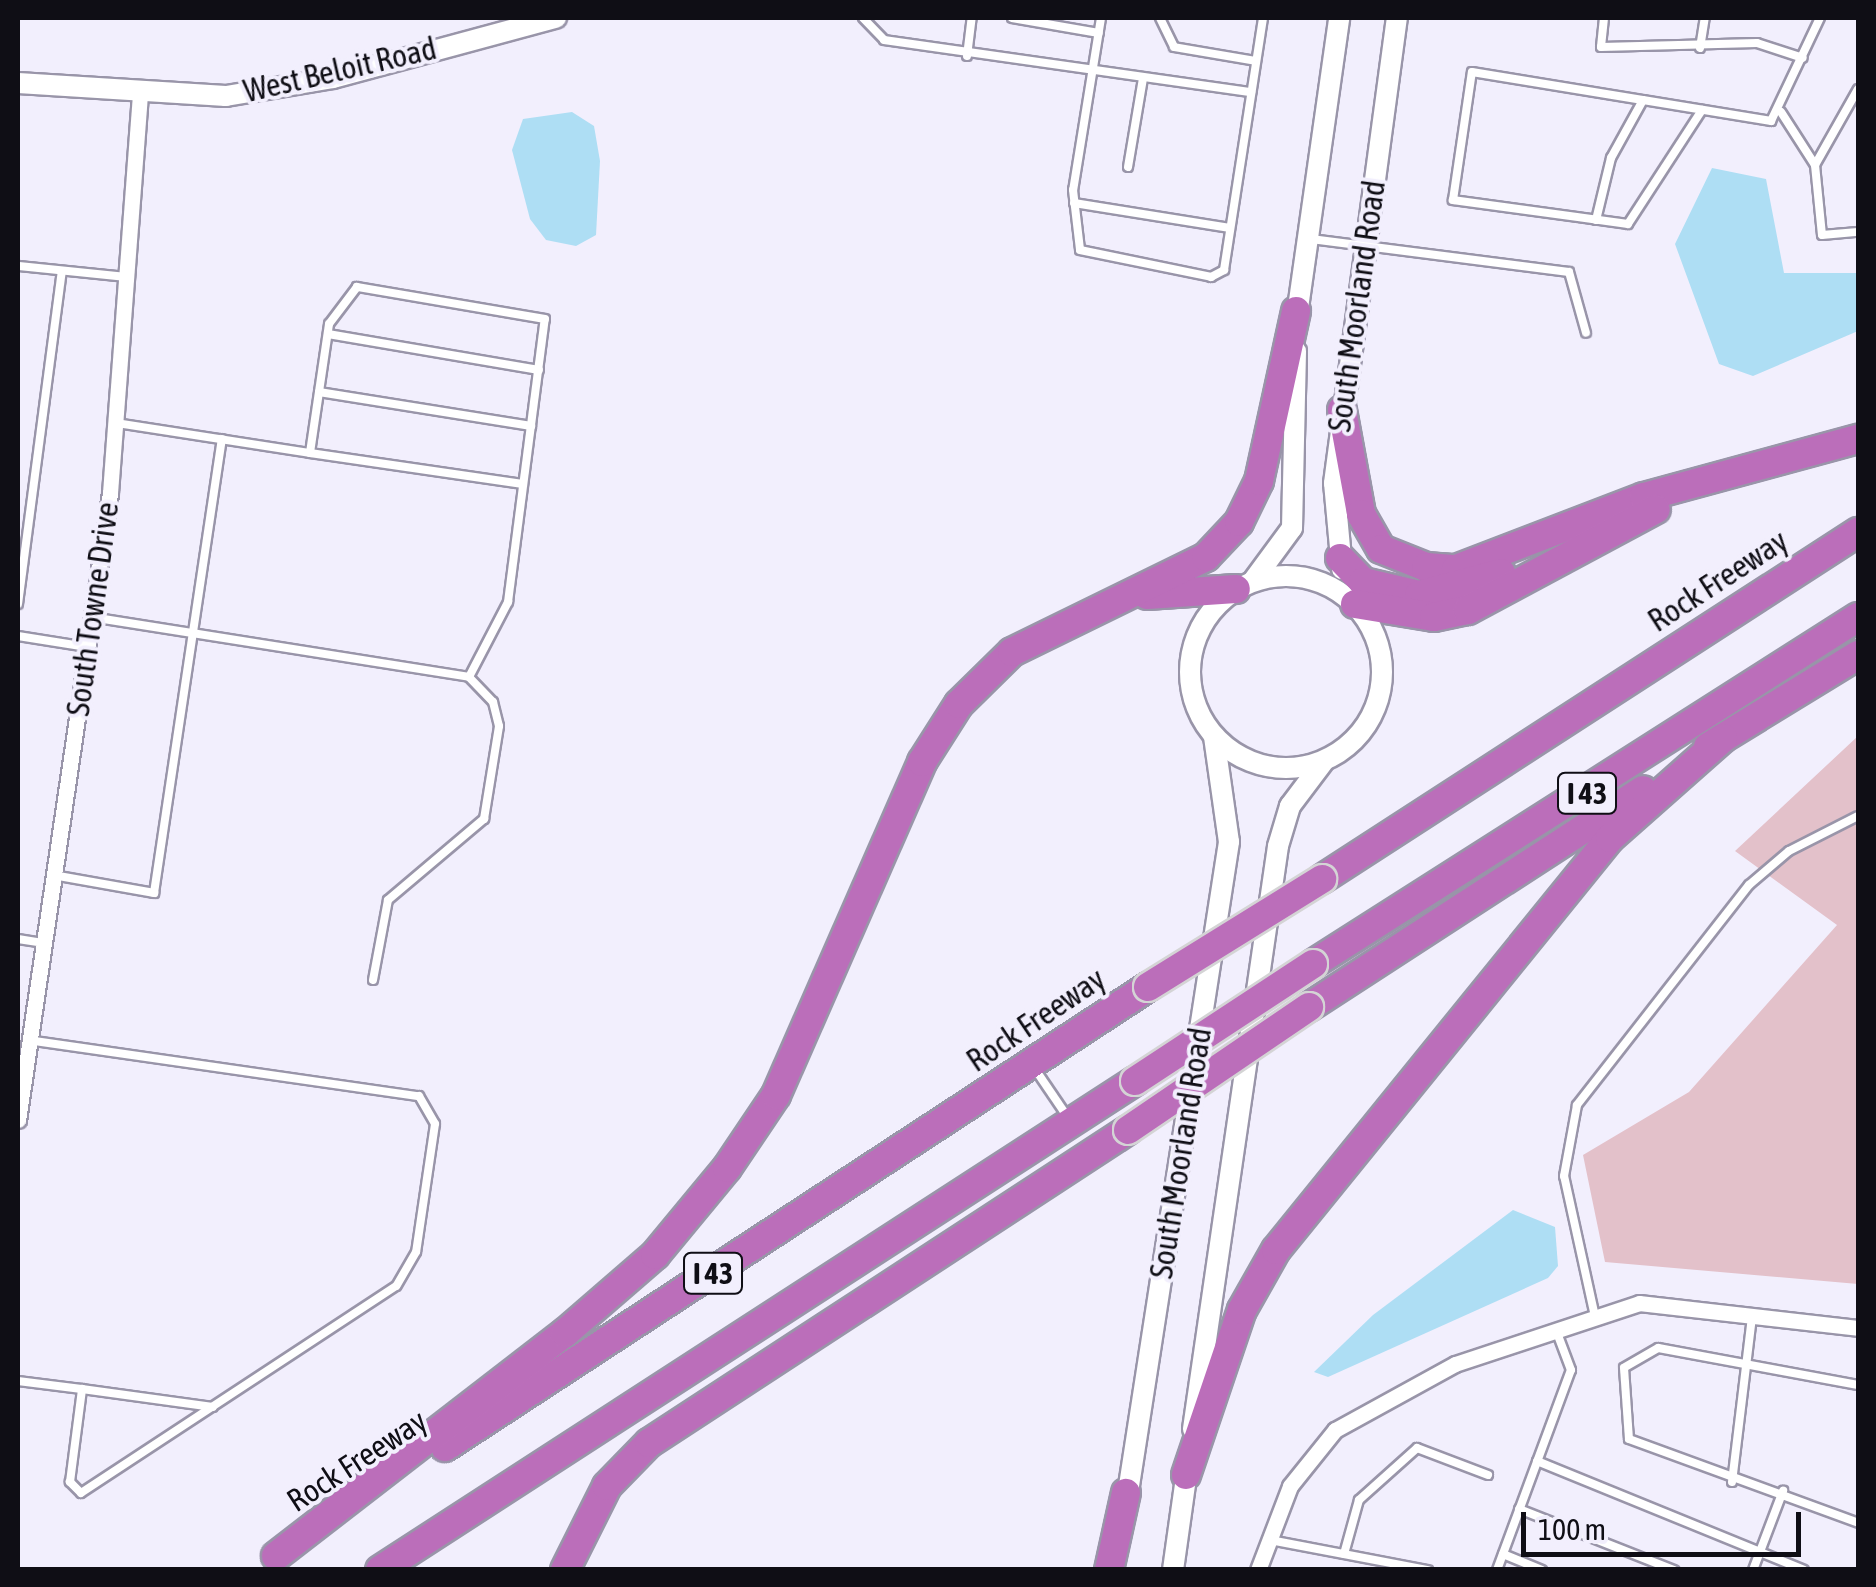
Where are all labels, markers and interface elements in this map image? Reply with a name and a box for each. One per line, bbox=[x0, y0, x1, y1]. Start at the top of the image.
street label: West Beloit Road bbox=[240, 29, 440, 111]
street label: South Moorland Road bbox=[1320, 178, 1394, 434]
street label: South Towne Drive bbox=[59, 500, 127, 718]
street label: Rock Freeway bbox=[1641, 522, 1795, 640]
road number: I 43 bbox=[1557, 768, 1617, 818]
street label: Rock Freeway bbox=[960, 960, 1112, 1080]
street label: South Moorland Road bbox=[1142, 1025, 1220, 1281]
road number: I 43 bbox=[683, 1248, 743, 1298]
street label: Rock Freeway bbox=[280, 1402, 434, 1520]
scale bar bbox=[1526, 1492, 1806, 1554]
text: 100 m bbox=[1538, 1512, 1606, 1546]

